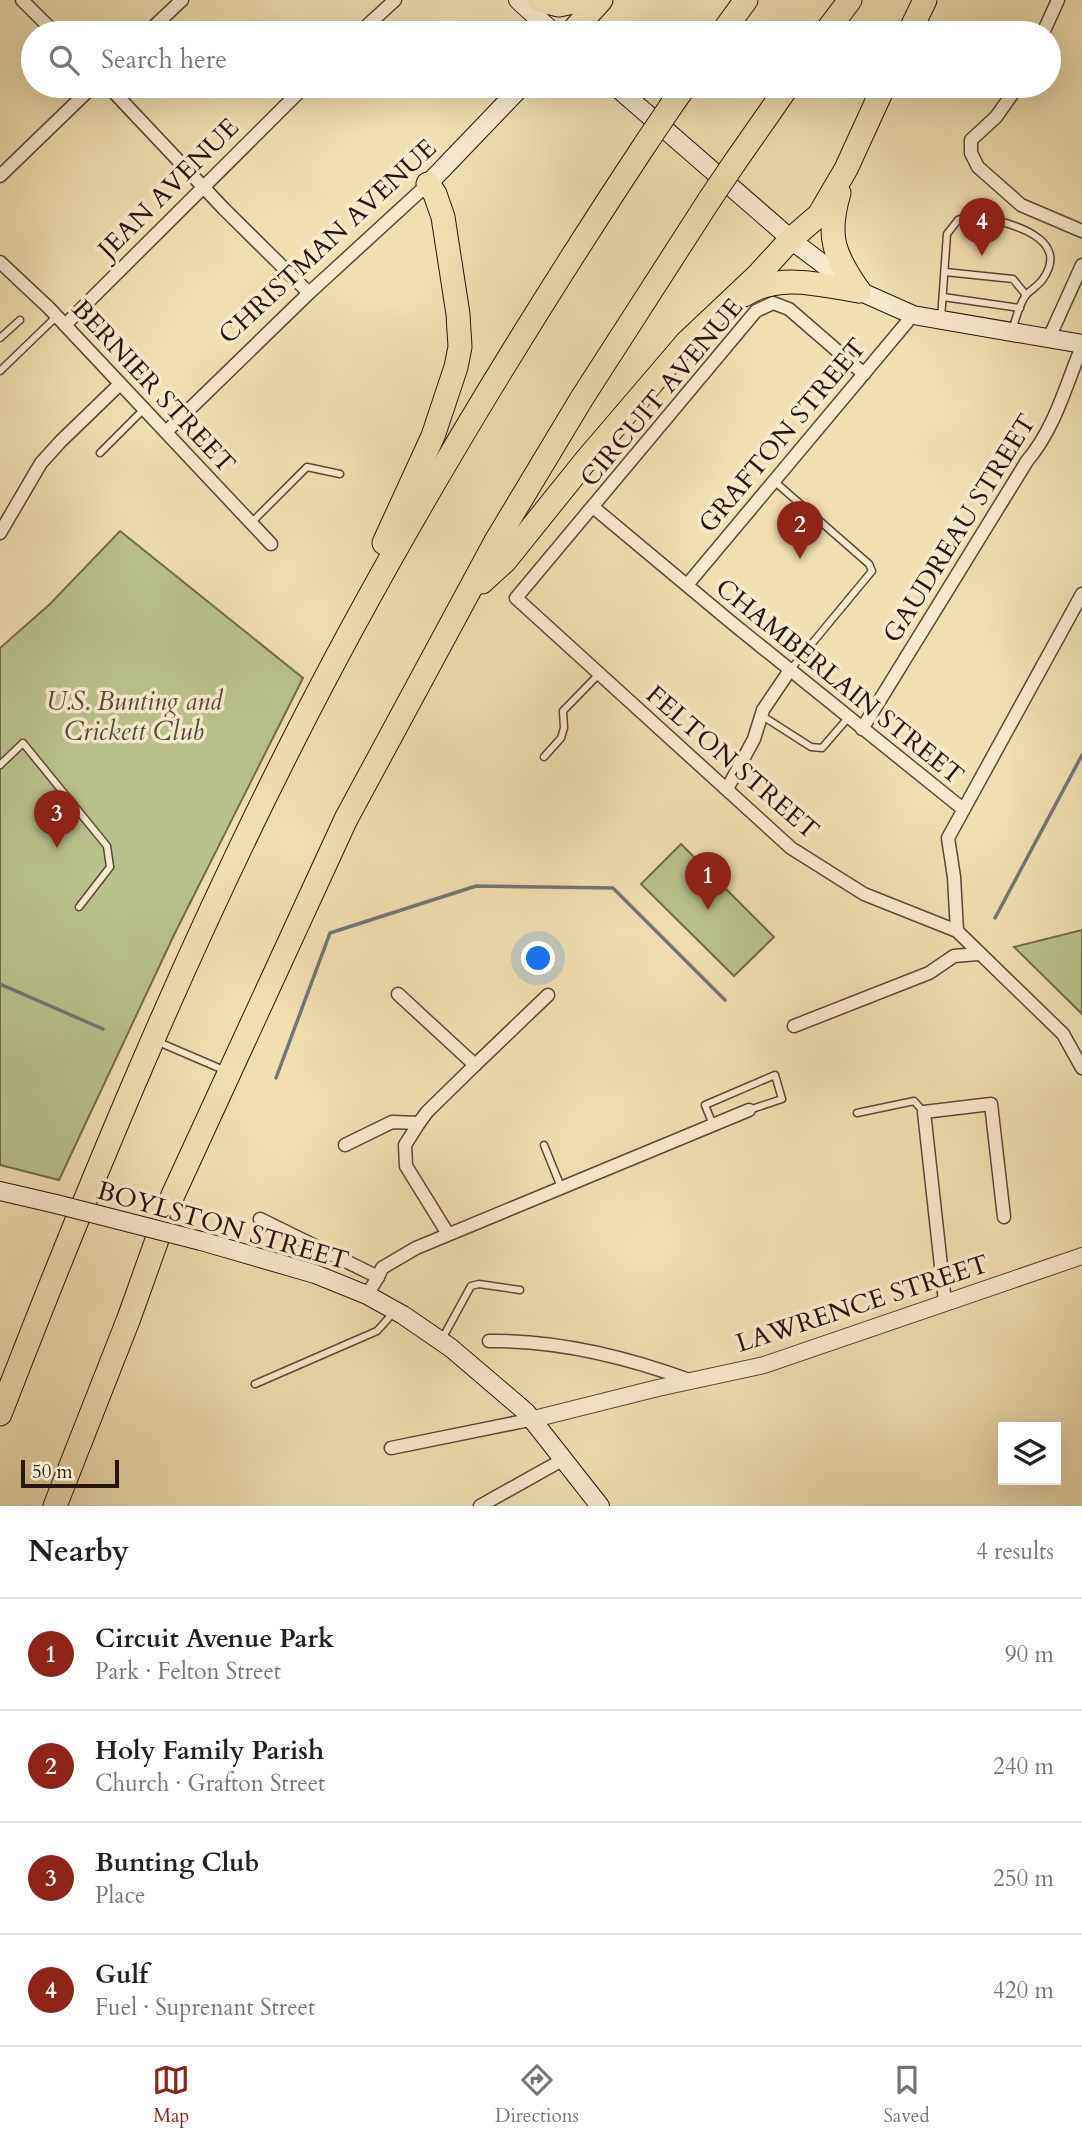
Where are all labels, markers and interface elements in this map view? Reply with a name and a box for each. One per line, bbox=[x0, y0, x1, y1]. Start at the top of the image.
search box bbox=[21, 21, 1061, 98]
icon: search bbox=[45, 41, 83, 79]
text: Search here bbox=[101, 42, 227, 77]
street label: JEAN AVENUE bbox=[88, 110, 246, 269]
street label: CHRISTMAN AVENUE bbox=[211, 131, 444, 352]
pin: 4 bbox=[959, 198, 1005, 256]
street label: CIRCUIT AVENUE bbox=[572, 291, 751, 494]
street label: BERNIER STREET bbox=[64, 292, 243, 481]
street label: GRAFTON STREET bbox=[691, 331, 874, 540]
street label: GAUDREAU STREET bbox=[875, 407, 1044, 649]
pin: 2 bbox=[777, 501, 823, 559]
street label: CHAMBERLAIN STREET bbox=[708, 570, 971, 792]
street label: FELTON STREET bbox=[639, 677, 827, 847]
park label: U.S. Bunting and Crickett Club bbox=[46, 684, 224, 749]
pin: 3 bbox=[34, 790, 80, 848]
pin: 1 bbox=[685, 852, 731, 910]
your location bbox=[521, 941, 555, 975]
street label: BOYLSTON STREET bbox=[93, 1173, 353, 1278]
street label: LAWRENCE STREET bbox=[732, 1246, 993, 1361]
map controls bbox=[998, 1422, 1061, 1485]
button: layers bbox=[998, 1422, 1061, 1485]
scale bar bbox=[21, 1457, 119, 1489]
text: 50 m bbox=[32, 1459, 73, 1485]
text: Nearby bbox=[28, 1531, 129, 1572]
text: 4 results bbox=[976, 1536, 1054, 1567]
text: Circuit Avenue Park bbox=[95, 1621, 334, 1656]
text: 1 bbox=[45, 1639, 57, 1670]
text: 90 m bbox=[1005, 1639, 1054, 1670]
text: Park · Felton Street bbox=[95, 1656, 281, 1687]
text: Holy Family Parish bbox=[95, 1733, 324, 1768]
text: 2 bbox=[45, 1751, 57, 1782]
text: 240 m bbox=[993, 1751, 1054, 1782]
text: Church · Grafton Street bbox=[95, 1768, 325, 1799]
text: Bunting Club bbox=[95, 1845, 259, 1880]
text: 3 bbox=[45, 1863, 57, 1894]
text: 250 m bbox=[993, 1863, 1054, 1894]
text: Place bbox=[95, 1880, 145, 1911]
text: Gulf bbox=[95, 1957, 148, 1992]
text: 4 bbox=[45, 1975, 57, 2006]
text: 420 m bbox=[993, 1975, 1054, 2006]
text: Fuel · Suprenant Street bbox=[95, 1992, 315, 2023]
tab: Map bbox=[152, 2061, 190, 2129]
tab: Directions bbox=[495, 2061, 579, 2129]
tab: Saved bbox=[884, 2061, 930, 2129]

